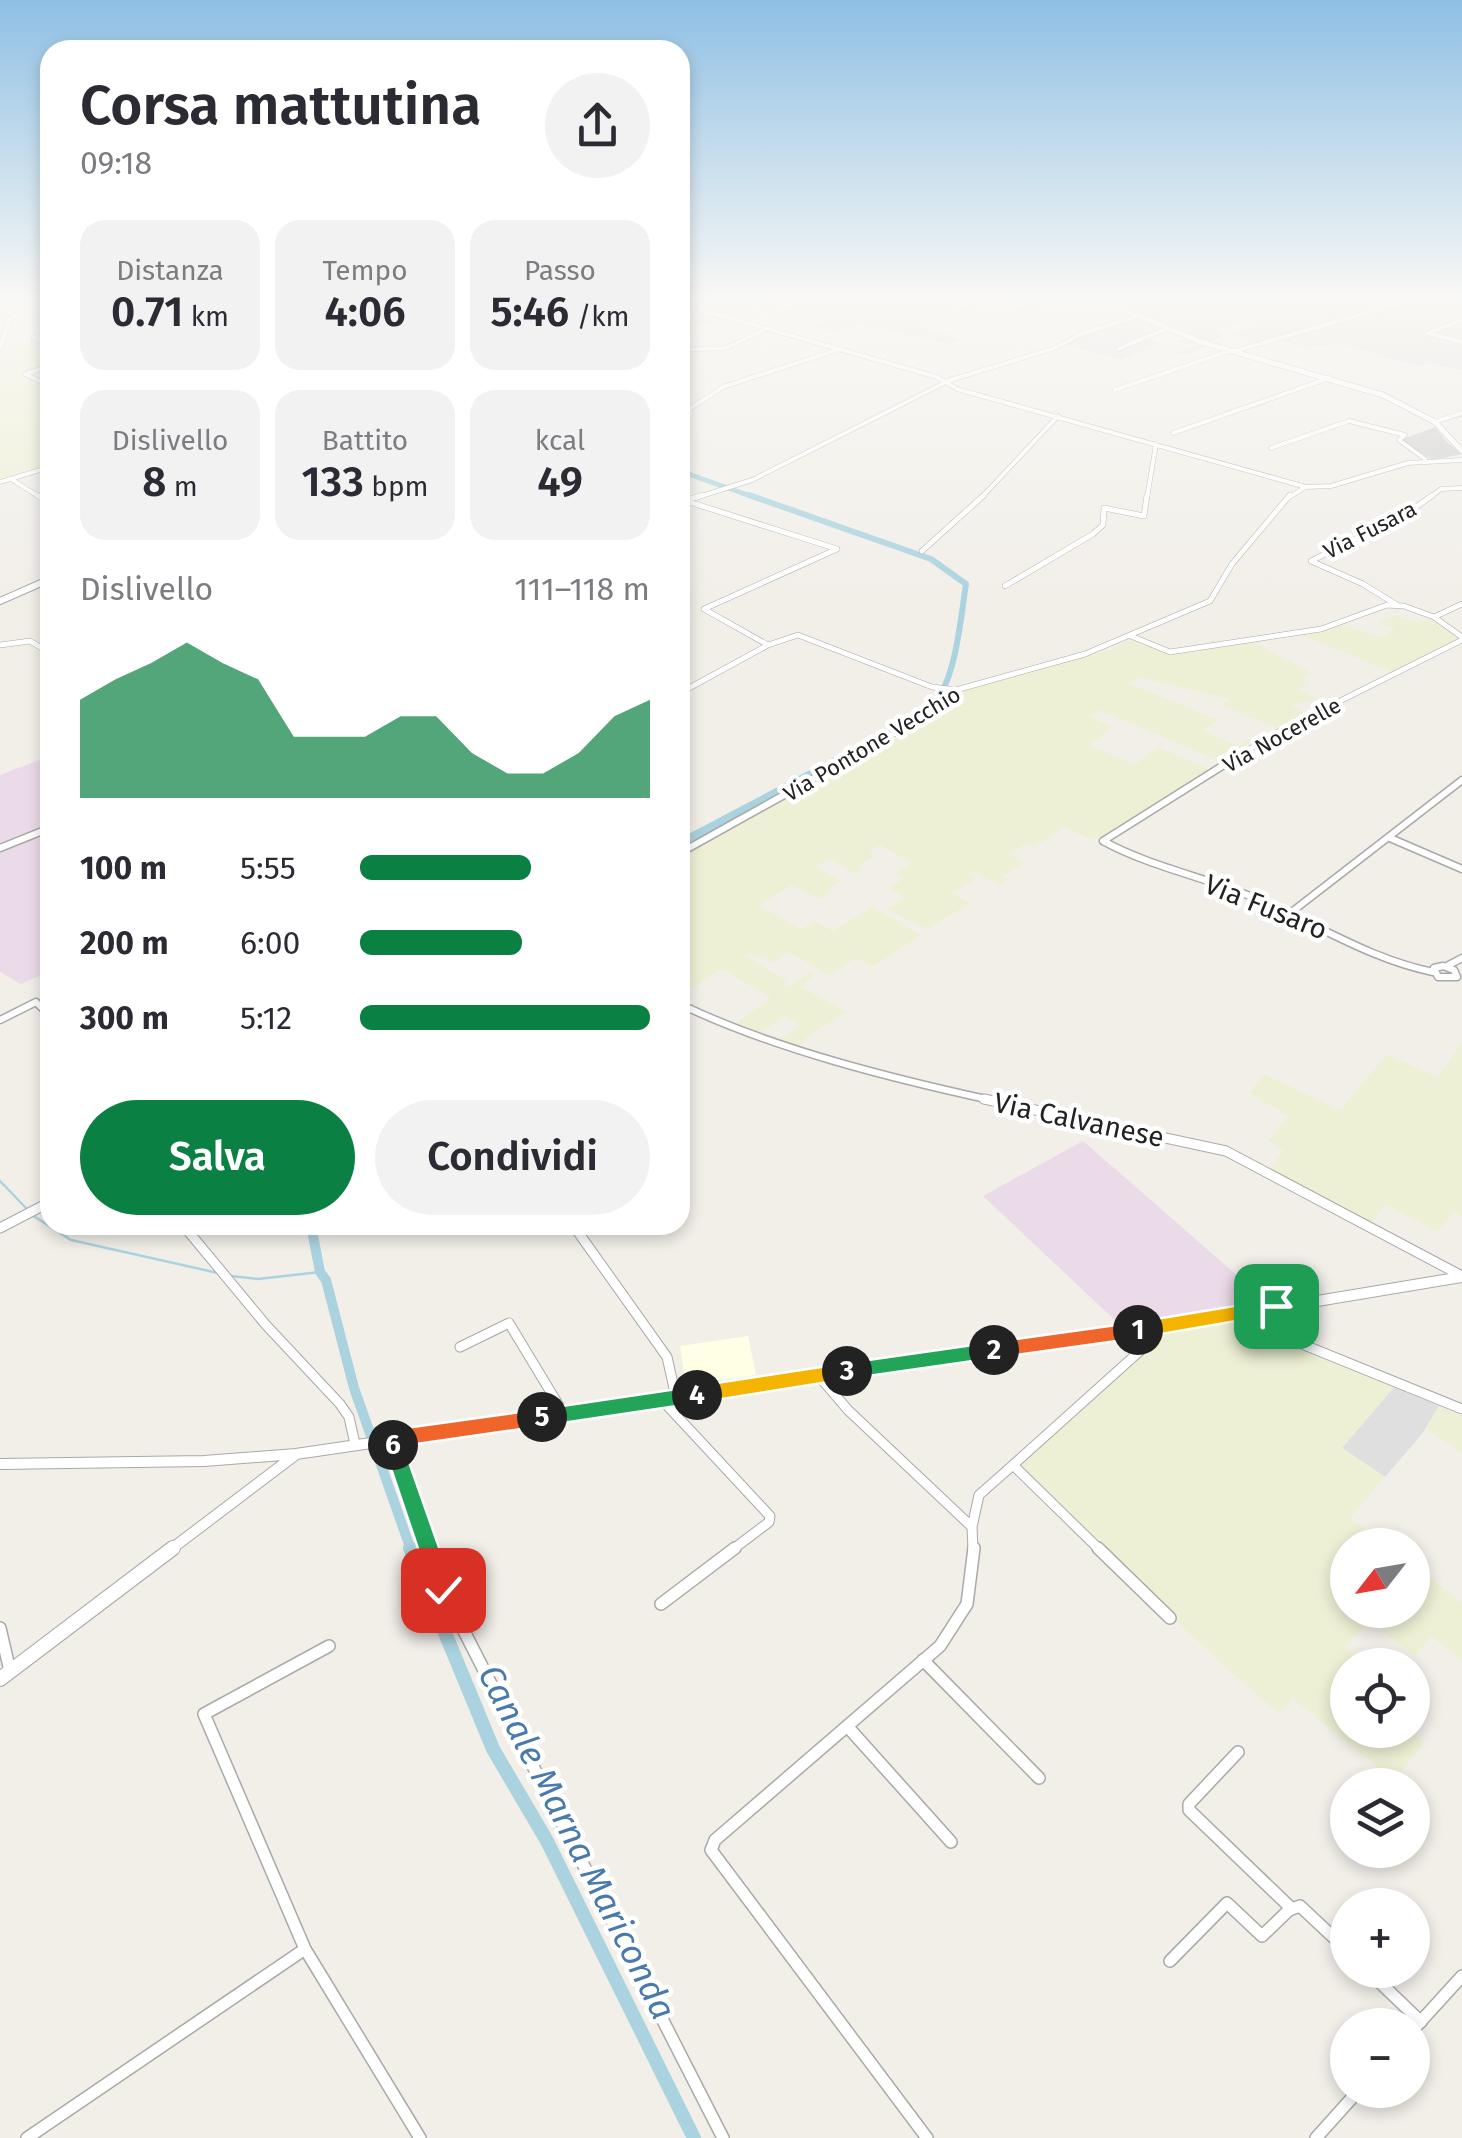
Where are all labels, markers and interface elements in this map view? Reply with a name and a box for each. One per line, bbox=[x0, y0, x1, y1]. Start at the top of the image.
text: Corsa mattutina bbox=[80, 73, 481, 139]
button: share bbox=[545, 73, 650, 178]
text: 09:18 bbox=[80, 144, 152, 182]
text: Distanza bbox=[116, 254, 224, 287]
text: Tempo bbox=[322, 254, 408, 287]
text: Passo bbox=[524, 254, 596, 287]
text: 0.71 bbox=[111, 287, 183, 337]
text: 4:06 bbox=[324, 287, 406, 337]
text: 5:46 bbox=[490, 287, 569, 337]
text: km bbox=[183, 300, 229, 333]
text: /km bbox=[569, 300, 630, 333]
text: Dislivello bbox=[112, 424, 228, 457]
text: Battito bbox=[322, 424, 408, 457]
text: kcal bbox=[535, 424, 585, 457]
text: 8 bbox=[142, 457, 166, 507]
text: 133 bbox=[301, 457, 364, 507]
text: 49 bbox=[537, 457, 583, 507]
text: m bbox=[166, 470, 198, 503]
text: bpm bbox=[364, 470, 429, 503]
street label: Via Fusara bbox=[1319, 495, 1421, 565]
text: Dislivello bbox=[80, 570, 213, 608]
text: 111–118 m bbox=[514, 570, 650, 608]
street label: Via Pontone Vecchio bbox=[779, 681, 965, 807]
street label: Via Nocerelle bbox=[1218, 691, 1346, 779]
text: 100 m bbox=[80, 849, 167, 887]
text: 5:55 bbox=[240, 849, 296, 887]
street label: Via Fusaro bbox=[1200, 867, 1332, 947]
text: 200 m bbox=[80, 924, 169, 962]
text: 6:00 bbox=[240, 924, 300, 962]
text: 300 m bbox=[80, 999, 169, 1037]
text: 5:12 bbox=[240, 999, 292, 1037]
street label: Via Calvanese bbox=[991, 1086, 1167, 1154]
button: Salva bbox=[80, 1100, 355, 1215]
button: Condividi bbox=[375, 1100, 650, 1215]
pin bbox=[1234, 1264, 1319, 1349]
icon: arrive bbox=[1249, 1279, 1304, 1334]
pin: 1 bbox=[1113, 1305, 1163, 1355]
text: 1 bbox=[1132, 1313, 1145, 1346]
pin: 2 bbox=[969, 1325, 1019, 1375]
text: 2 bbox=[987, 1333, 1001, 1366]
pin: 3 bbox=[822, 1346, 872, 1396]
text: 3 bbox=[840, 1354, 854, 1387]
pin: 4 bbox=[672, 1370, 722, 1420]
text: 4 bbox=[689, 1378, 705, 1411]
pin: 5 bbox=[517, 1392, 567, 1442]
text: 5 bbox=[534, 1400, 550, 1433]
pin: 6 bbox=[368, 1420, 418, 1470]
text: 6 bbox=[385, 1428, 401, 1461]
north arrow bbox=[1330, 1528, 1430, 1628]
map controls bbox=[1330, 1528, 1430, 2108]
pin bbox=[401, 1548, 486, 1633]
icon: check bbox=[416, 1563, 471, 1618]
button: locate bbox=[1330, 1648, 1430, 1748]
water label: Canale Marna Mariconda bbox=[469, 1658, 685, 2026]
button: layers bbox=[1330, 1768, 1430, 1868]
button: + bbox=[1330, 1888, 1430, 1988]
button: − bbox=[1330, 2008, 1430, 2108]

